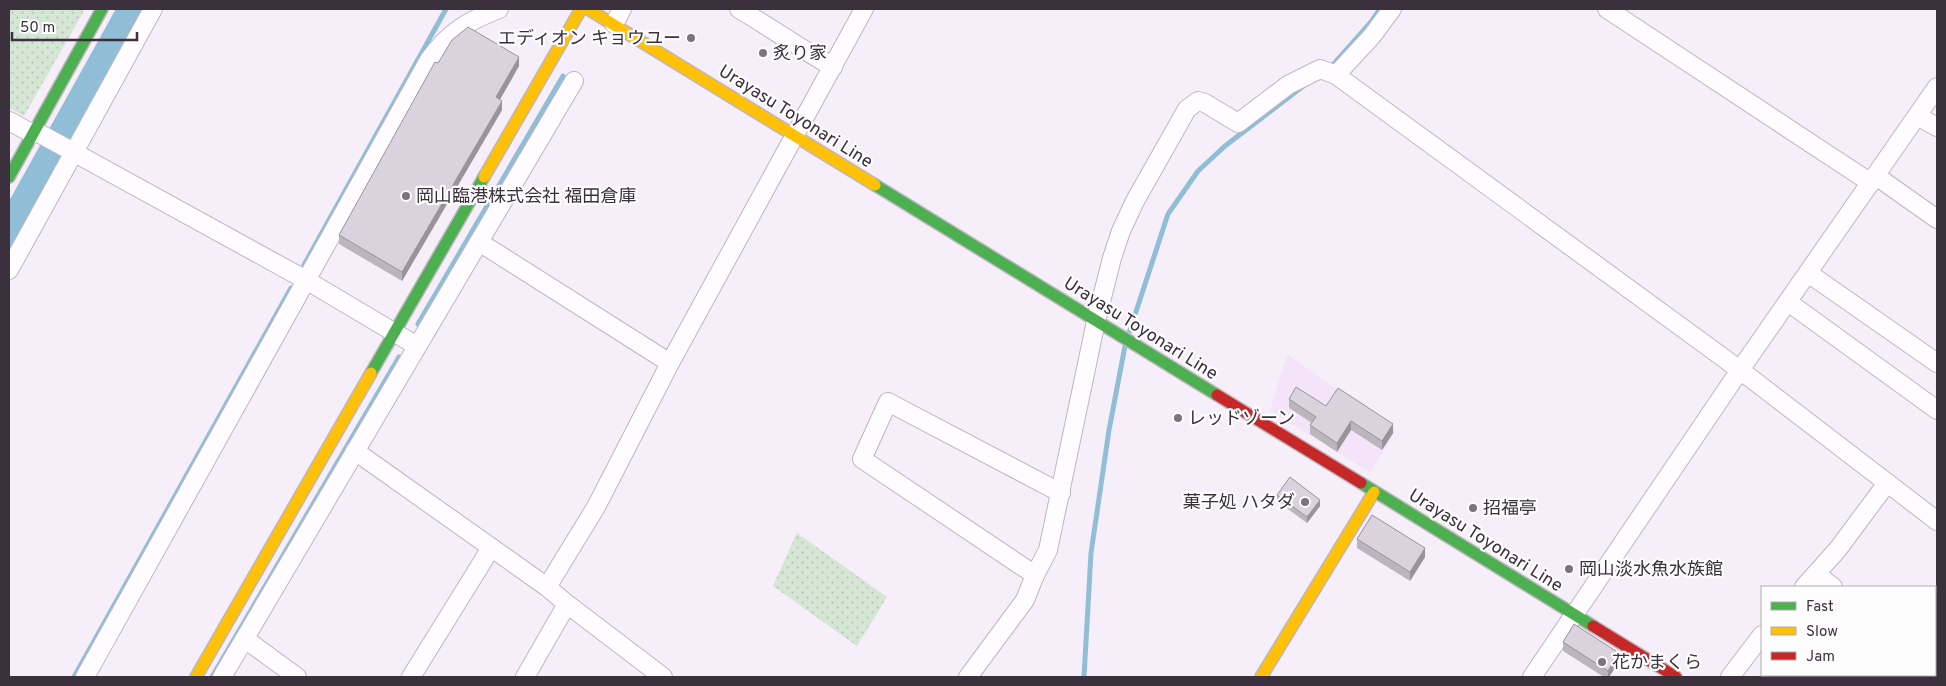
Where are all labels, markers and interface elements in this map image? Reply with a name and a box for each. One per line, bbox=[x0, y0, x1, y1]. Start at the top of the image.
scale bar bbox=[12, 10, 138, 42]
text: 50 m bbox=[20, 19, 55, 38]
place label: エディオン キョウユー bbox=[498, 28, 681, 51]
marker: エディオン キョウユー bbox=[685, 32, 697, 44]
place label: 炙り家 bbox=[773, 43, 827, 66]
marker: 炙り家 bbox=[757, 47, 769, 59]
street label: Urayasu Toyonari Line bbox=[714, 60, 877, 174]
place label: 岡山臨港株式会社 福田倉庫 bbox=[416, 186, 636, 209]
marker: 岡山臨港株式会社 福田倉庫 bbox=[400, 190, 412, 202]
street label: Urayasu Toyonari Line bbox=[1059, 272, 1222, 386]
place label: レッドゾーン bbox=[1188, 408, 1295, 431]
marker: レッドゾーン bbox=[1172, 412, 1184, 424]
street label: Urayasu Toyonari Line bbox=[1404, 484, 1567, 598]
place label: 菓子処 ハタダ bbox=[1183, 492, 1295, 515]
marker: 菓子処 ハタダ bbox=[1299, 496, 1311, 508]
place label: 招福亭 bbox=[1483, 498, 1537, 521]
marker: 招福亭 bbox=[1467, 502, 1479, 514]
place label: 岡山淡水魚水族館 bbox=[1579, 559, 1723, 582]
marker: 岡山淡水魚水族館 bbox=[1563, 563, 1575, 575]
legend bbox=[1761, 586, 1936, 676]
text: Fast bbox=[1806, 598, 1834, 617]
text: Slow bbox=[1806, 623, 1838, 642]
text: Jam bbox=[1806, 648, 1835, 667]
place label: 花かまくら bbox=[1612, 652, 1702, 675]
marker: 花かまくら bbox=[1596, 656, 1608, 668]

